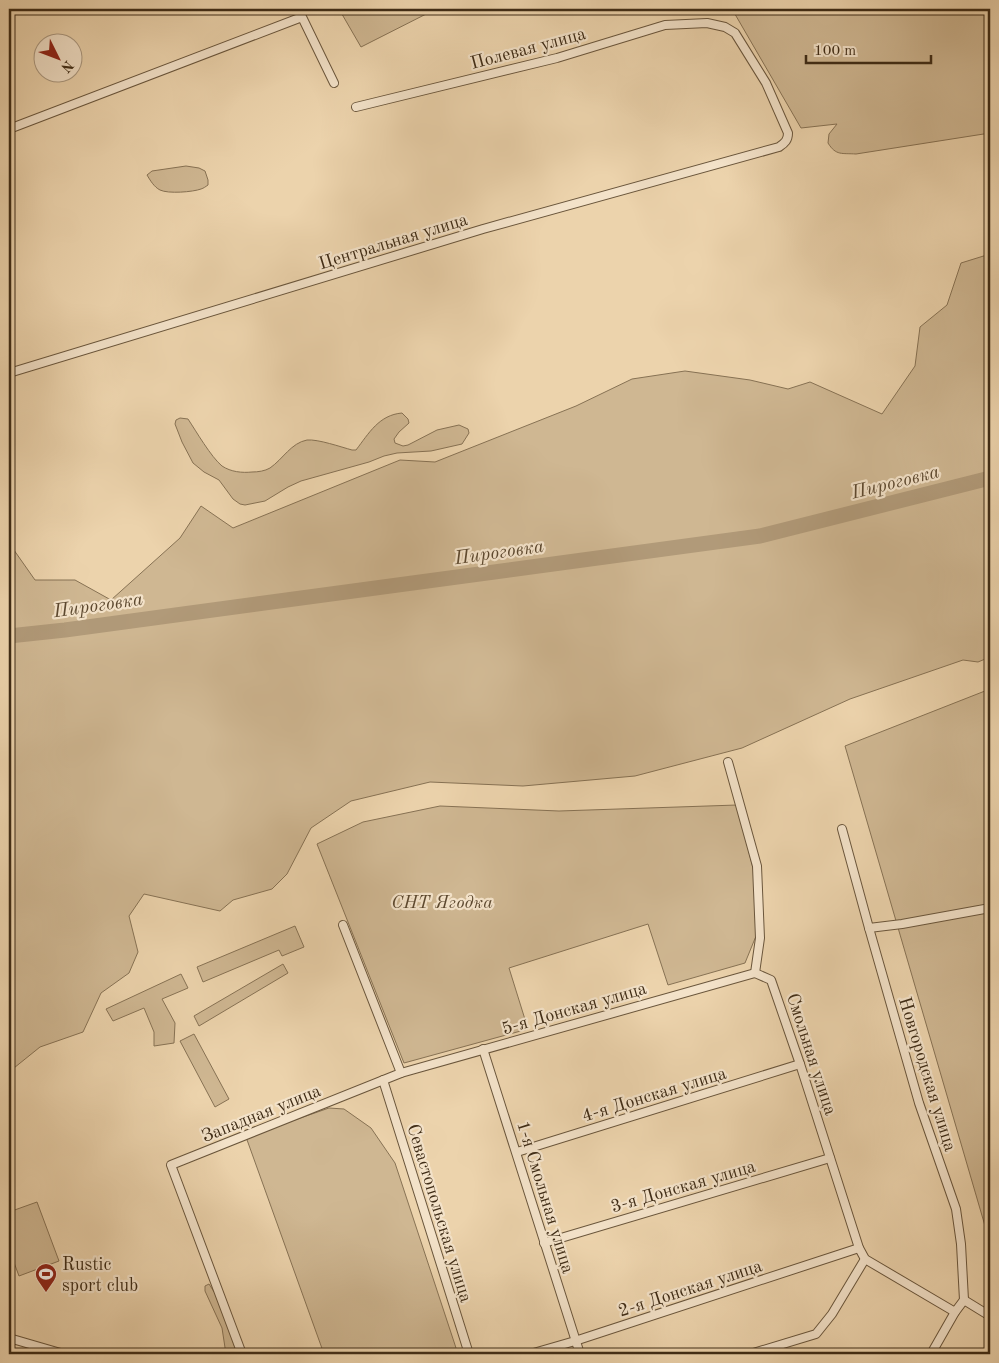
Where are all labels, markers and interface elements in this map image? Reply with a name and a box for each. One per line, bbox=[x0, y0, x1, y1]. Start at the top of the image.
street label: Полевая улица bbox=[469, 25, 588, 73]
north arrow bbox=[32, 32, 82, 82]
scale bar bbox=[806, 32, 932, 64]
text: 100 m bbox=[814, 44, 856, 59]
text: N bbox=[58, 57, 76, 75]
street label: Центральная улица bbox=[317, 211, 470, 273]
water label: Пироговка bbox=[849, 463, 942, 504]
water label: Пироговка bbox=[452, 538, 545, 569]
water label: Пироговка bbox=[51, 591, 144, 622]
park label: СНТ Ягодка bbox=[391, 894, 493, 912]
street label: 5-я Донская улица bbox=[500, 980, 649, 1038]
street label: Смольная улица bbox=[783, 991, 839, 1118]
street label: Новгородская улица bbox=[895, 995, 959, 1154]
street label: 4-я Донская улица bbox=[580, 1064, 729, 1125]
street label: Западная улица bbox=[199, 1082, 324, 1146]
street label: 1-я Смольная улица bbox=[513, 1119, 577, 1276]
street label: Севастопольская улица bbox=[403, 1122, 475, 1305]
street label: 3-я Донская улица bbox=[609, 1158, 758, 1216]
place label: Rustic sport club bbox=[62, 1256, 138, 1295]
street label: 2-я Донская улица bbox=[616, 1257, 764, 1321]
sports icon: Rustic sport club bbox=[34, 1262, 58, 1293]

